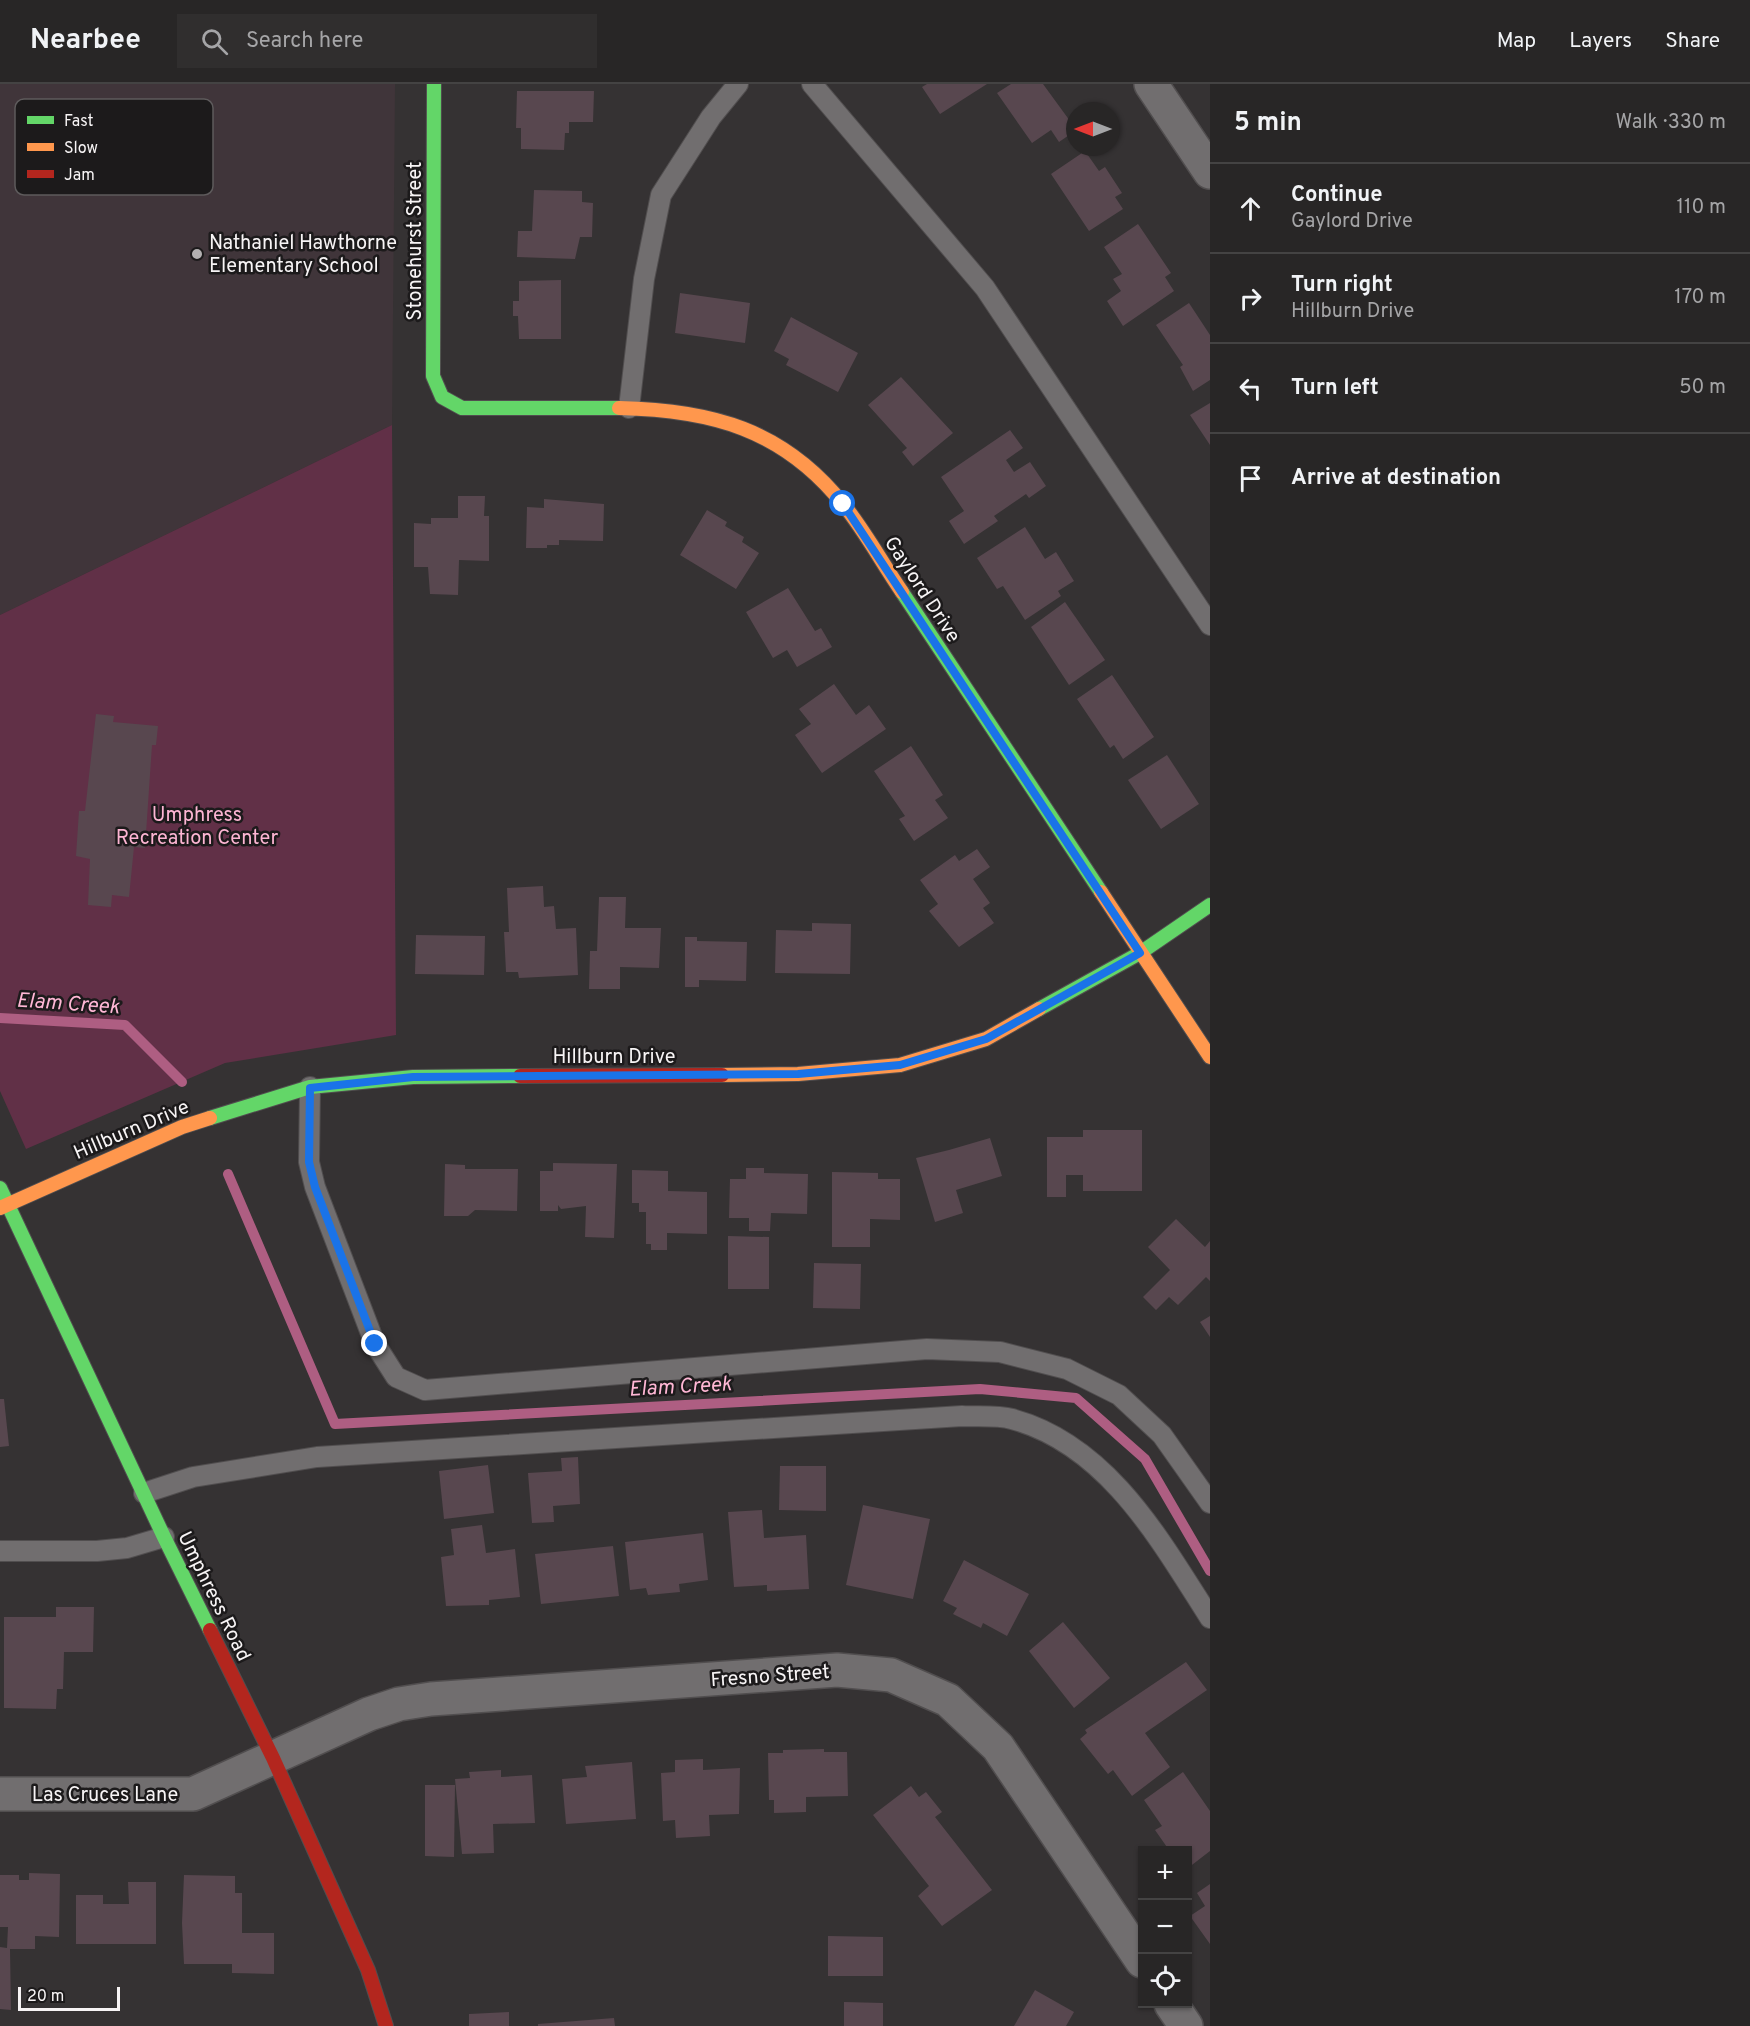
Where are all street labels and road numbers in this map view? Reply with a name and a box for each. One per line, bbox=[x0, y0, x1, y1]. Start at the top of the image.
street label: Stonehurst Street bbox=[403, 161, 429, 321]
street label: Gaylord Drive bbox=[877, 532, 965, 648]
street label: Hillburn Drive bbox=[552, 1045, 676, 1071]
street label: Hillburn Drive bbox=[70, 1095, 194, 1167]
street label: Umphress Road bbox=[171, 1528, 256, 1666]
street label: Fresno Street bbox=[710, 1660, 831, 1694]
street label: Las Cruces Lane bbox=[32, 1783, 178, 1809]

